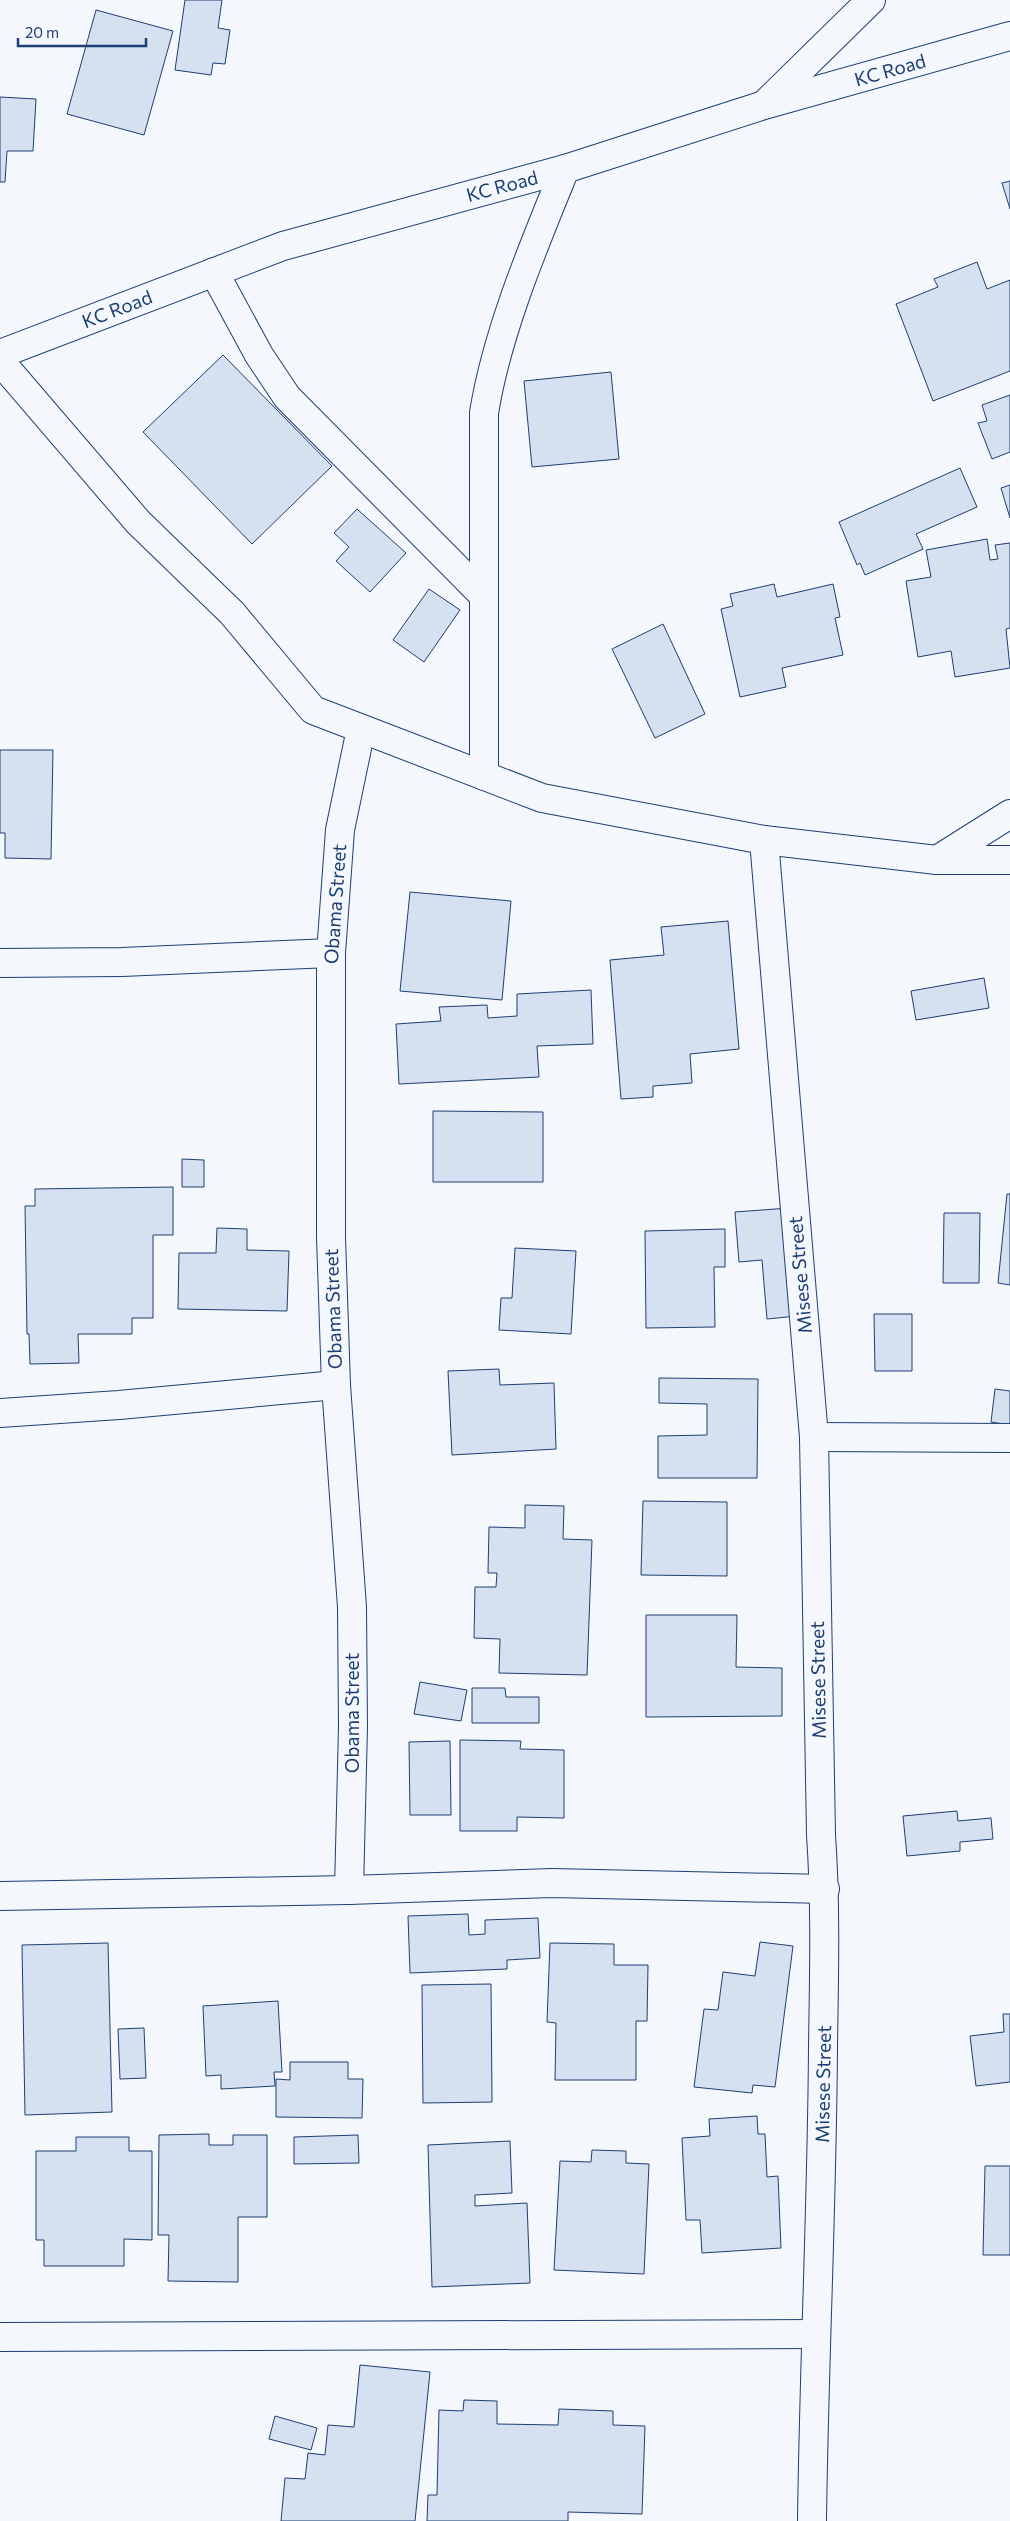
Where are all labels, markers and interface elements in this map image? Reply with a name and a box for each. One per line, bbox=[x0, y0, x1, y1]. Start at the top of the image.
scale bar bbox=[18, 15, 145, 47]
text: 20 m bbox=[25, 23, 59, 41]
street label: KC Road bbox=[852, 48, 928, 91]
street label: KC Road bbox=[464, 165, 540, 206]
street label: KC Road bbox=[79, 285, 155, 332]
street label: Obama Street bbox=[319, 843, 350, 965]
street label: Misese Street bbox=[783, 1215, 816, 1335]
street label: Obama Street bbox=[319, 1248, 346, 1370]
street label: Misese Street bbox=[805, 1621, 830, 1739]
street label: Obama Street bbox=[340, 1653, 363, 1773]
street label: Misese Street bbox=[810, 2025, 835, 2143]

